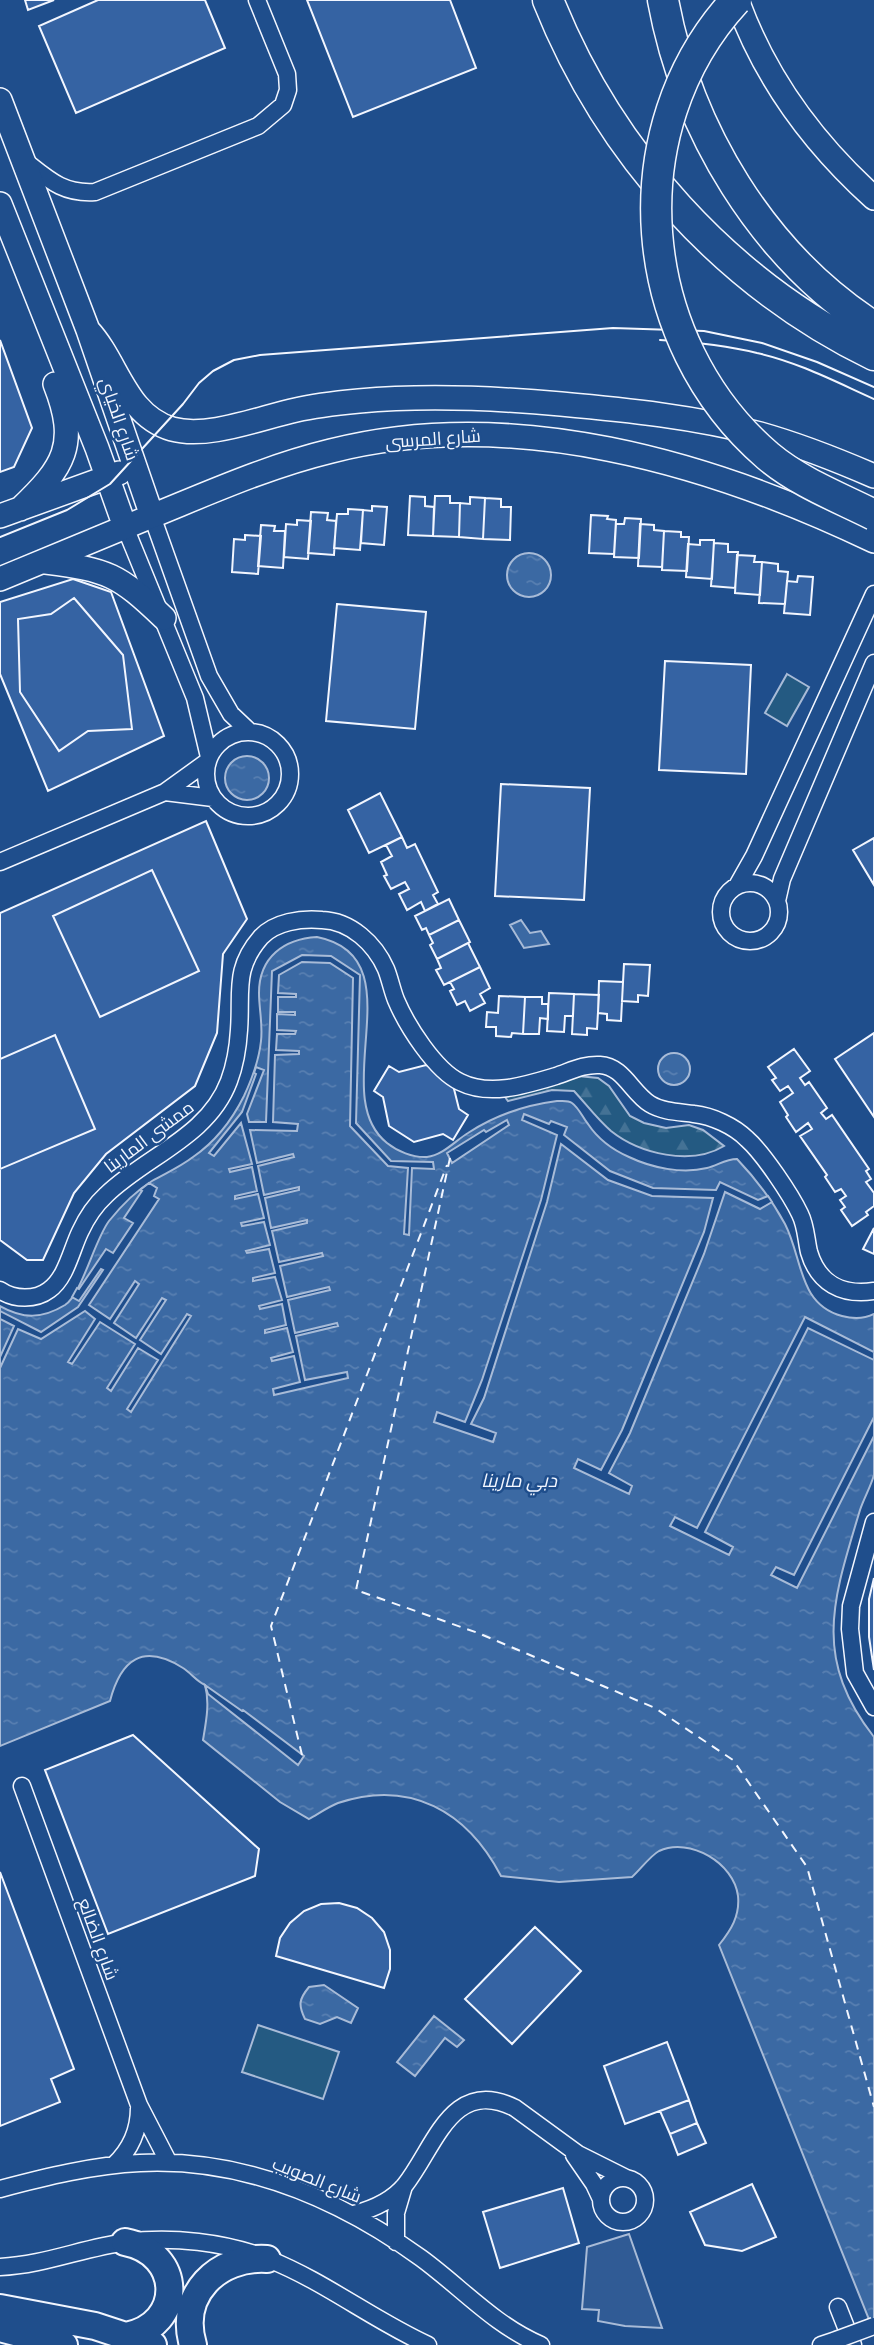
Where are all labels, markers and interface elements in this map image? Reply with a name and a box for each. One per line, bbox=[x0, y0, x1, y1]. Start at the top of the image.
street label: شارع الخياي bbox=[92, 374, 144, 464]
street label: شارع المرسى bbox=[385, 424, 481, 454]
street label: ممشى المارينا bbox=[99, 1095, 198, 1178]
water label: دبي مارينا bbox=[481, 1468, 558, 1496]
street label: شارع الضالع bbox=[72, 1895, 124, 1983]
street label: شارع الصويب bbox=[269, 2151, 365, 2209]

